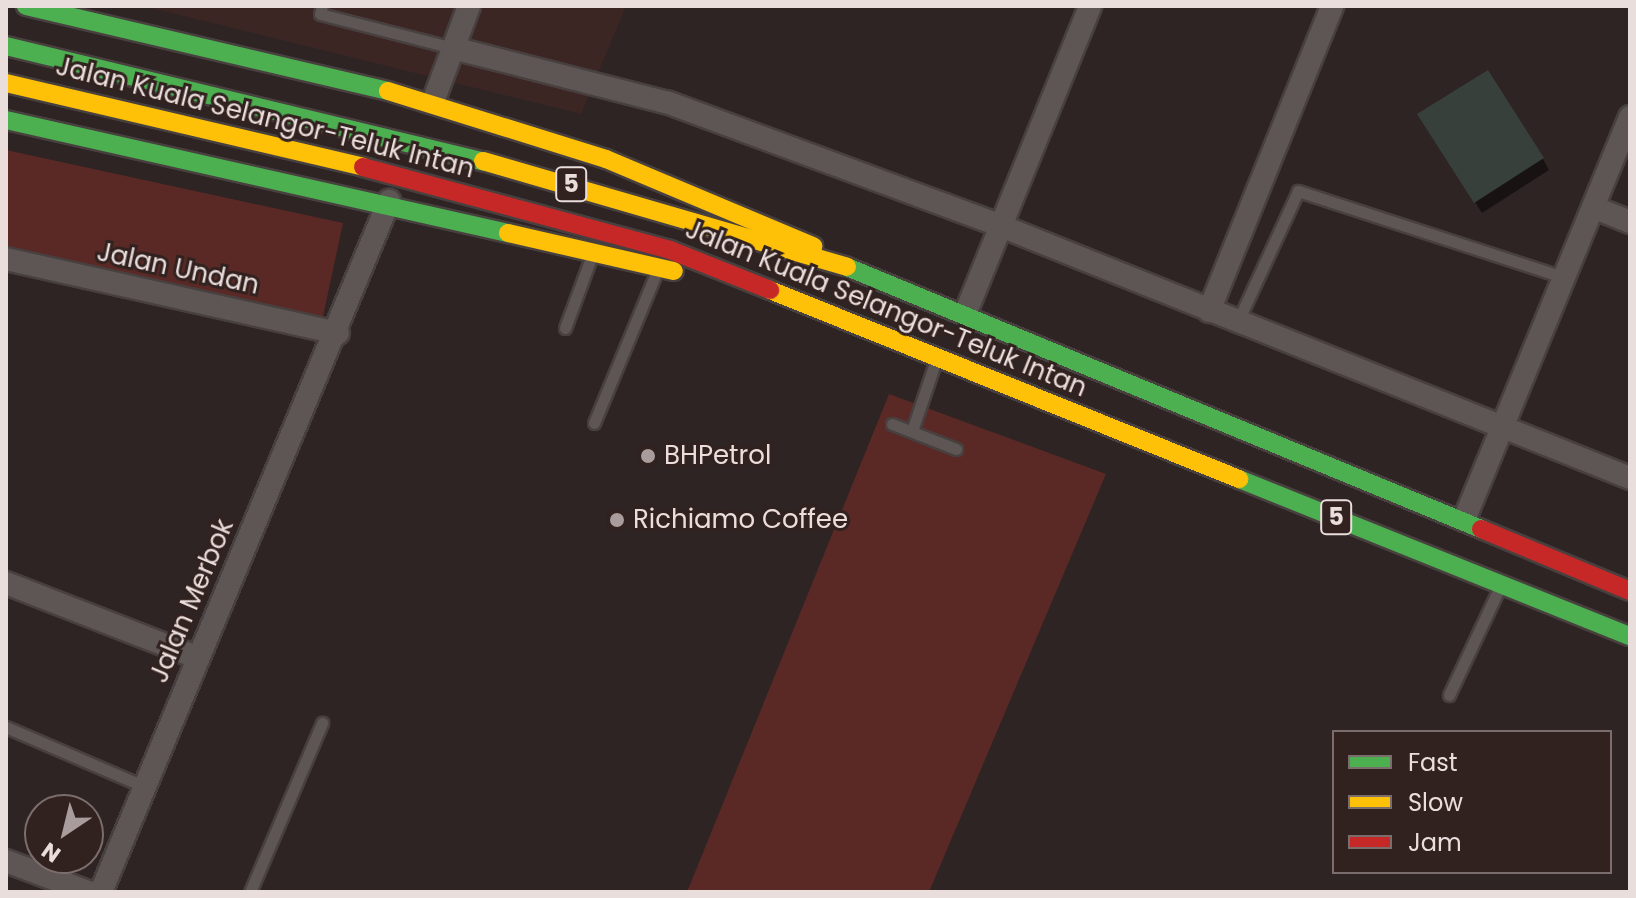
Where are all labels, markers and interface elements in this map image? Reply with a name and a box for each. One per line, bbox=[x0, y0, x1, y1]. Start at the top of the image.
street label: Jalan Kuala Selangor-Teluk Intan bbox=[53, 51, 477, 185]
road number: 5 bbox=[555, 164, 587, 204]
street label: Jalan Kuala Selangor-Teluk Intan bbox=[681, 214, 1091, 404]
street label: Jalan Undan bbox=[94, 237, 262, 301]
place label: BHPetrol bbox=[664, 440, 771, 472]
marker: BHPetrol bbox=[639, 447, 657, 465]
road number: 5 bbox=[1320, 497, 1352, 537]
place label: Richiamo Coffee bbox=[633, 504, 848, 536]
marker: Richiamo Coffee bbox=[608, 511, 626, 529]
street label: Jalan Merbok bbox=[144, 514, 240, 688]
legend bbox=[1332, 730, 1612, 874]
text: Fast bbox=[1408, 746, 1458, 779]
text: Slow bbox=[1408, 786, 1463, 819]
north arrow bbox=[24, 794, 104, 874]
text: Jam bbox=[1408, 826, 1462, 859]
text: N bbox=[35, 835, 67, 870]

